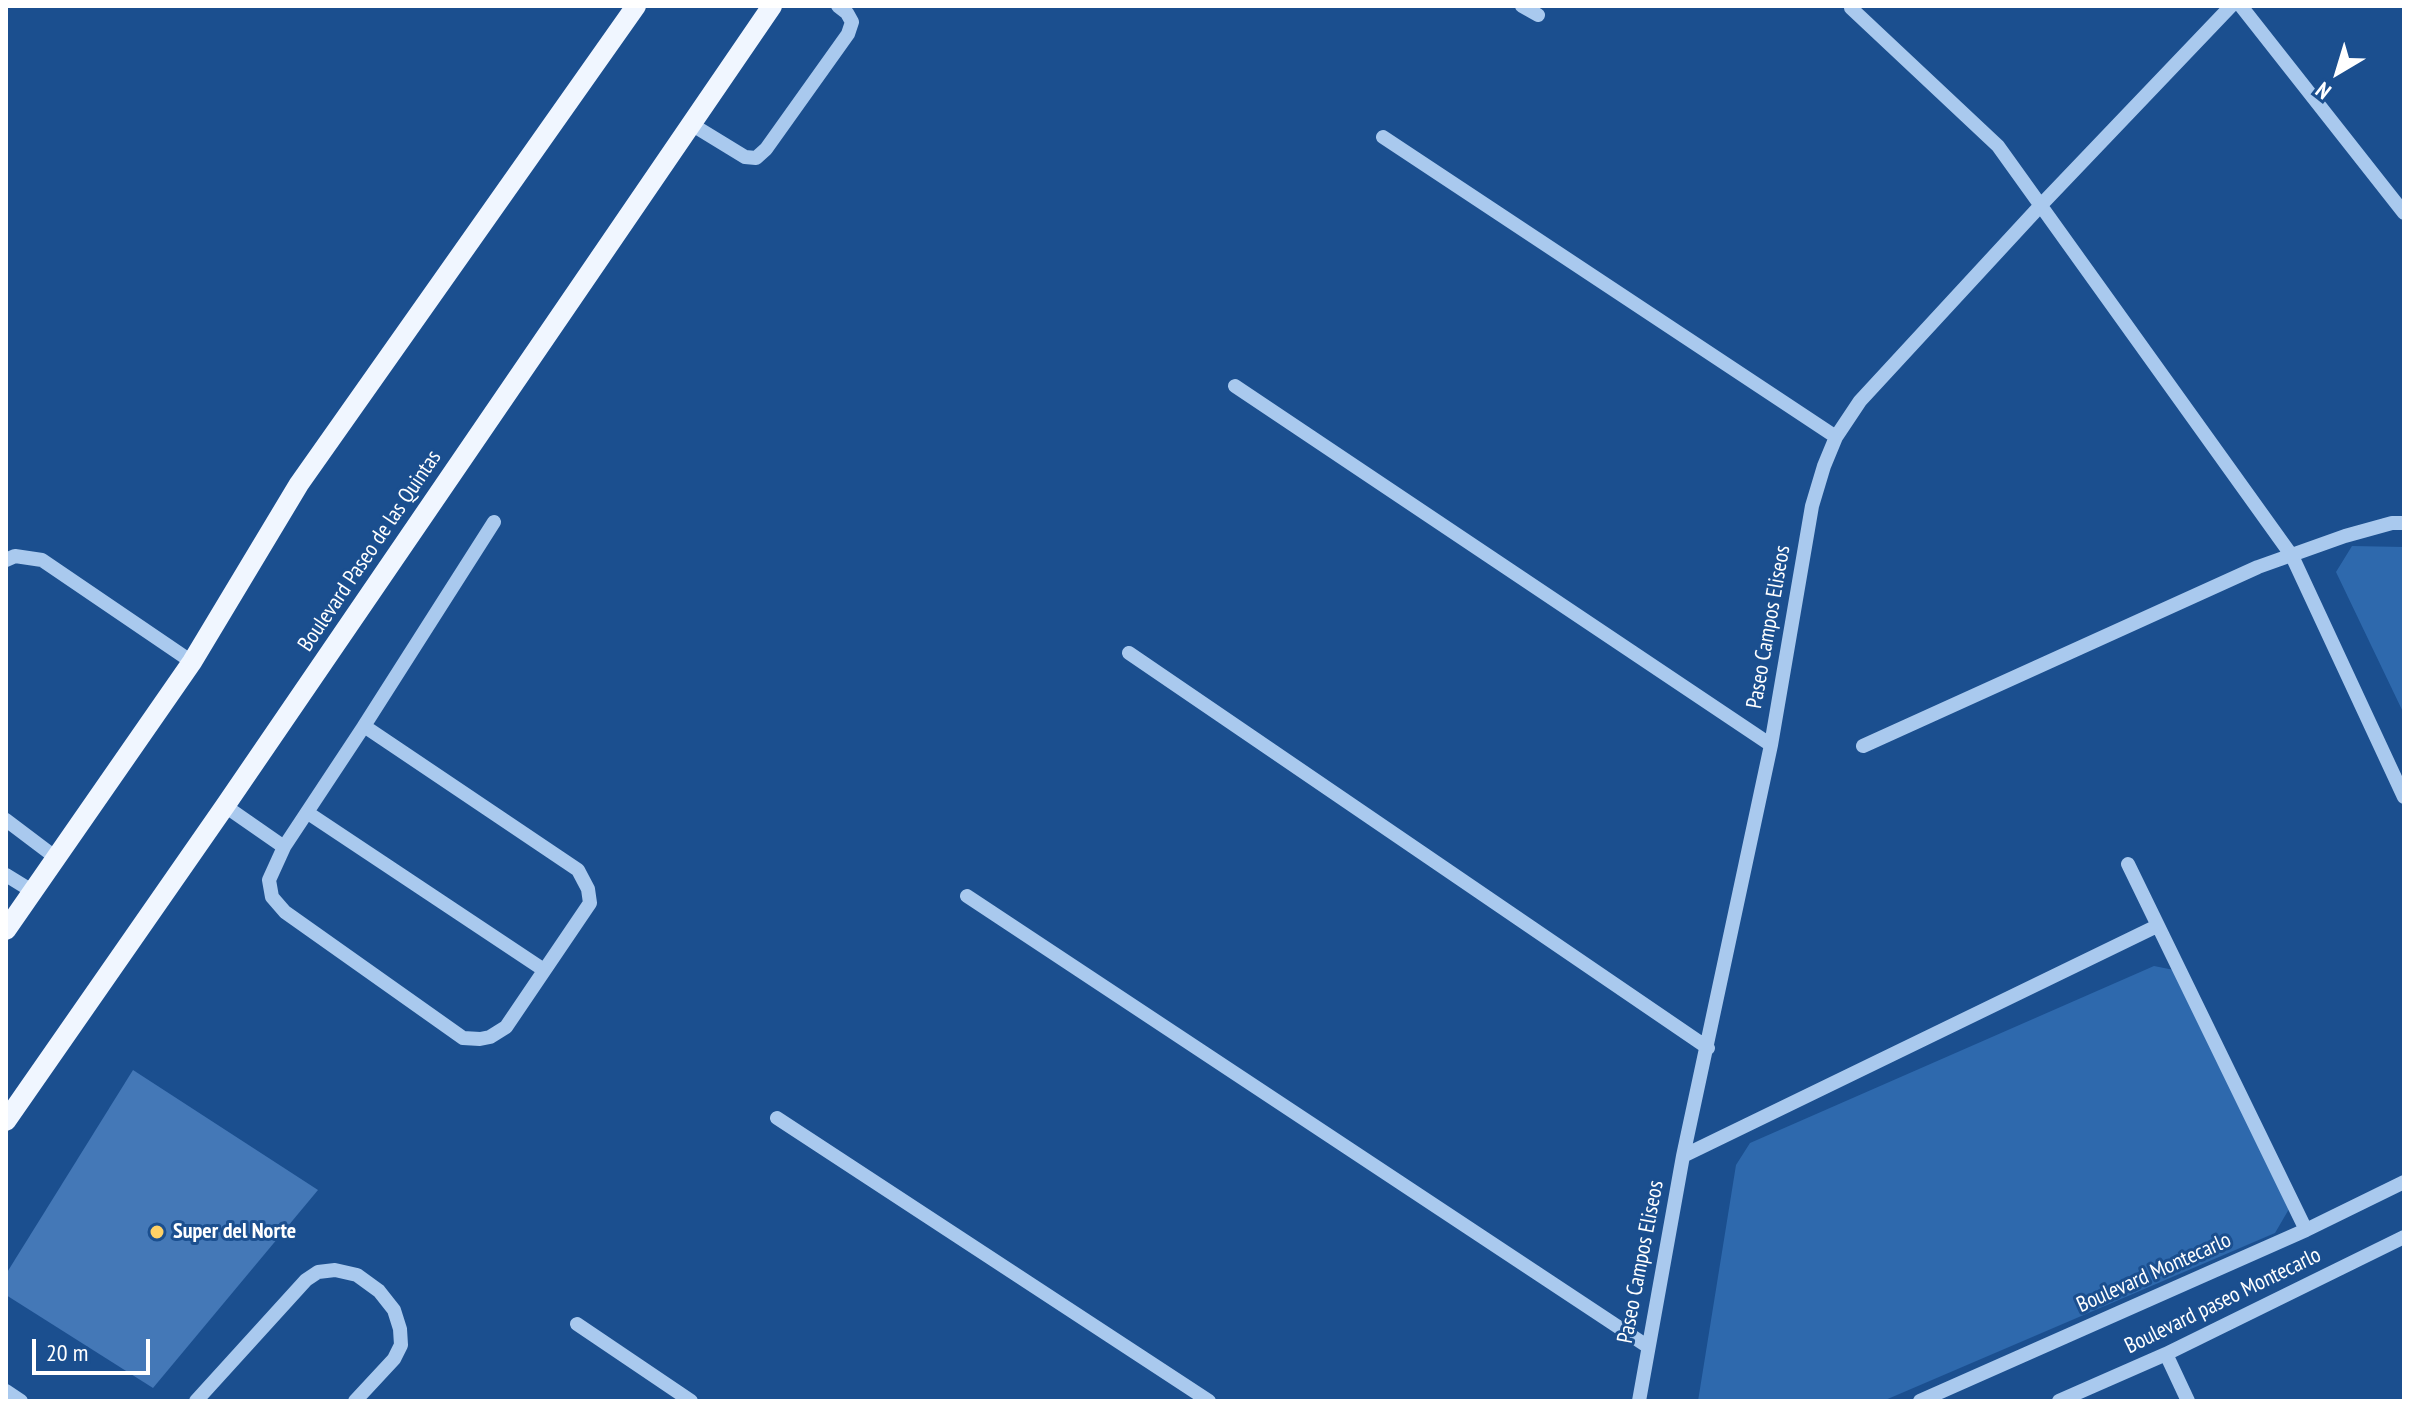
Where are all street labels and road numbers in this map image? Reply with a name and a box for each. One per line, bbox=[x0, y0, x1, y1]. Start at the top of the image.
street label: Boulevard Paseo de las Quintas bbox=[293, 445, 447, 657]
street label: Paseo Campos Eliseos bbox=[1742, 543, 1796, 711]
street label: Paseo Campos Eliseos bbox=[1612, 1178, 1670, 1346]
street label: Boulevard Montecarlo bbox=[2073, 1227, 2235, 1319]
street label: Boulevard paseo Montecarlo bbox=[2121, 1242, 2325, 1360]

